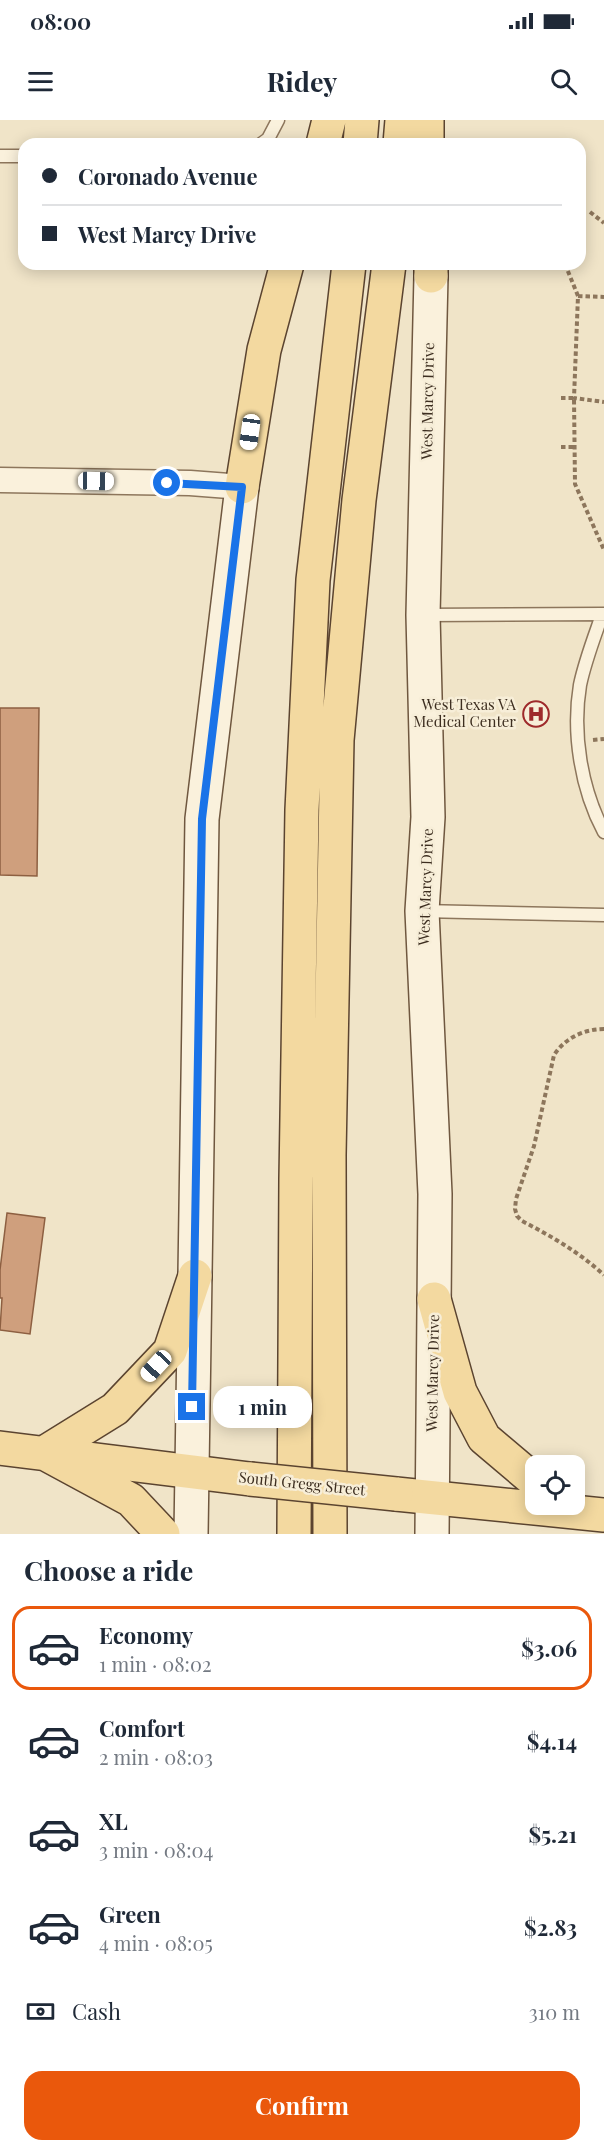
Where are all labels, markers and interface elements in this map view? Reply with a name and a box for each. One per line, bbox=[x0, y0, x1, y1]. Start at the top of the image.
text: 08:00 bbox=[30, 6, 91, 36]
text: Ridey bbox=[267, 63, 337, 99]
icon: menu bbox=[24, 65, 57, 98]
icon: search bbox=[547, 65, 580, 98]
text: Coronado Avenue bbox=[78, 161, 258, 191]
text: West Marcy Drive bbox=[78, 219, 256, 249]
street label: West Marcy Drive bbox=[416, 342, 438, 461]
car bbox=[239, 413, 261, 451]
route start bbox=[153, 469, 180, 496]
car bbox=[78, 472, 114, 490]
place label: West Texas VA Medical Center bbox=[413, 694, 517, 731]
hospital icon: West Texas VA Medical Center bbox=[521, 699, 551, 729]
street label: West Marcy Drive bbox=[413, 828, 437, 947]
street label: West Marcy Drive bbox=[421, 1314, 443, 1433]
car bbox=[137, 1347, 175, 1385]
callout: 1 min bbox=[213, 1386, 312, 1428]
route end bbox=[178, 1393, 205, 1420]
text: 1 min bbox=[238, 1393, 287, 1420]
map controls bbox=[525, 1455, 585, 1515]
button: locate bbox=[525, 1455, 585, 1515]
street label: South Gregg Street bbox=[238, 1466, 367, 1500]
text: Choose a ride bbox=[24, 1552, 193, 1588]
text: Economy bbox=[99, 1620, 193, 1650]
icon: car bbox=[27, 1621, 81, 1675]
text: $3.06 bbox=[521, 1633, 577, 1663]
text: 1 min · 08:02 bbox=[99, 1650, 211, 1677]
text: Comfort bbox=[99, 1713, 185, 1743]
icon: car bbox=[27, 1714, 81, 1768]
text: $4.14 bbox=[527, 1726, 577, 1756]
text: 2 min · 08:03 bbox=[99, 1743, 213, 1770]
text: XL bbox=[99, 1806, 128, 1836]
icon: car bbox=[27, 1807, 81, 1861]
text: $5.21 bbox=[528, 1819, 577, 1849]
text: 3 min · 08:04 bbox=[99, 1836, 213, 1863]
text: Green bbox=[99, 1899, 161, 1929]
icon: car bbox=[27, 1900, 81, 1954]
text: $2.83 bbox=[524, 1912, 577, 1942]
text: 4 min · 08:05 bbox=[99, 1929, 213, 1956]
icon: cash bbox=[24, 1995, 57, 2028]
text: Cash bbox=[72, 1996, 121, 2026]
text: 310 m bbox=[529, 1998, 580, 2025]
button: Confirm bbox=[24, 2071, 580, 2140]

